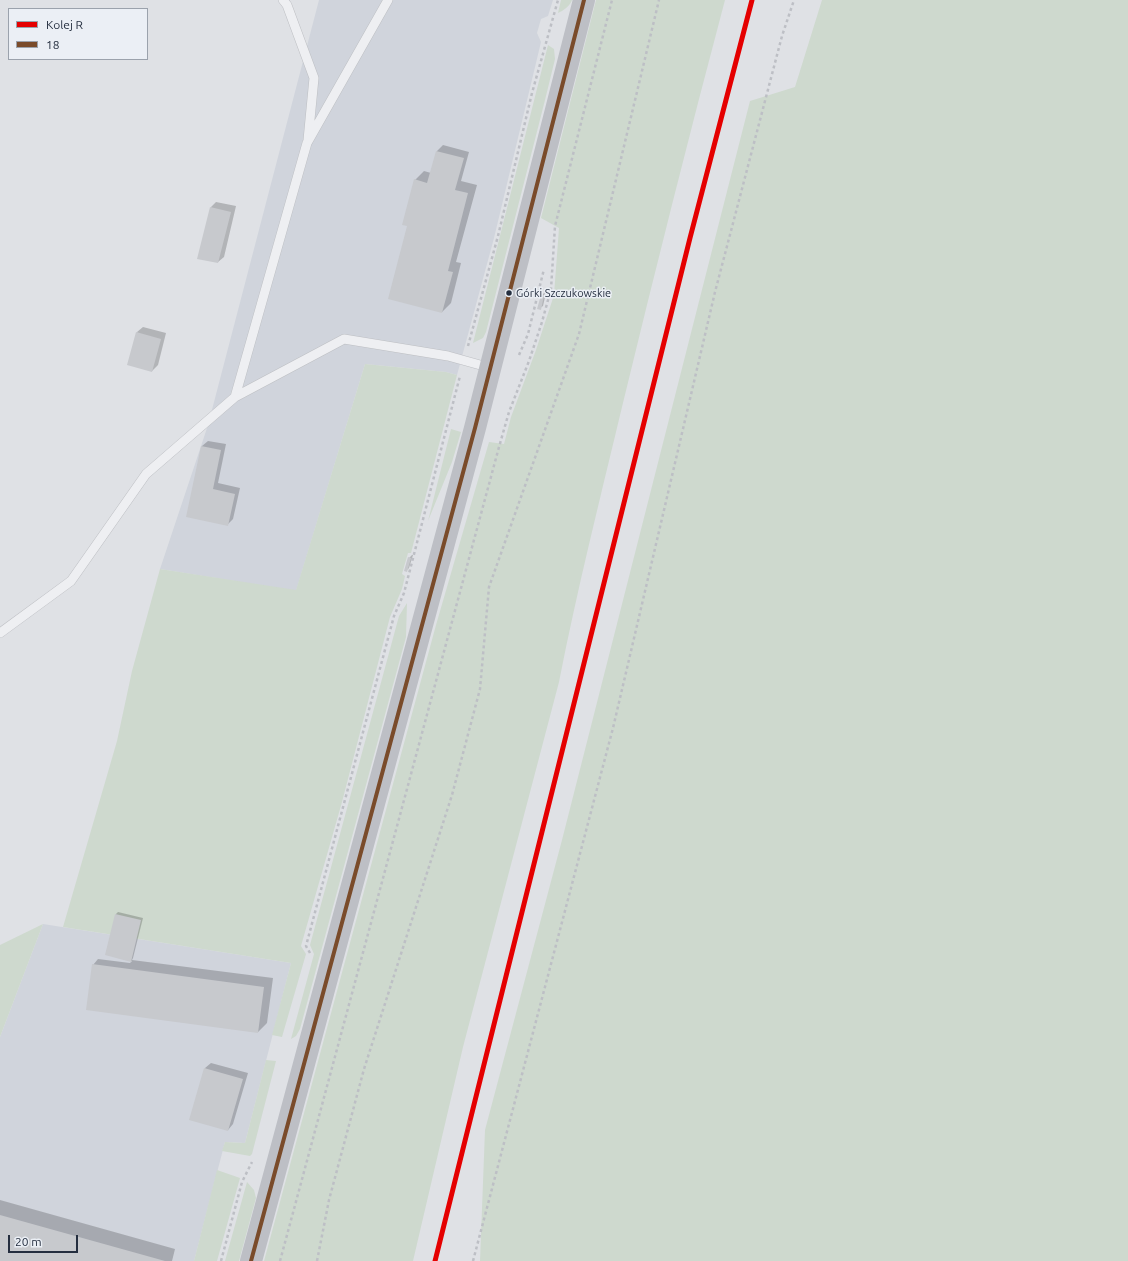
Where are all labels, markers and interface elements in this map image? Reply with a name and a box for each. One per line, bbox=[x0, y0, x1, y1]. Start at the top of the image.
legend bbox=[8, 8, 148, 60]
text: Kolej R bbox=[46, 18, 83, 31]
text: 18 bbox=[46, 38, 60, 51]
place label: Górki Szczukowskie bbox=[516, 286, 611, 300]
marker: Górki Szczukowskie bbox=[504, 288, 514, 298]
scale bar bbox=[10, 1227, 80, 1253]
text: 20 m bbox=[15, 1235, 42, 1248]

